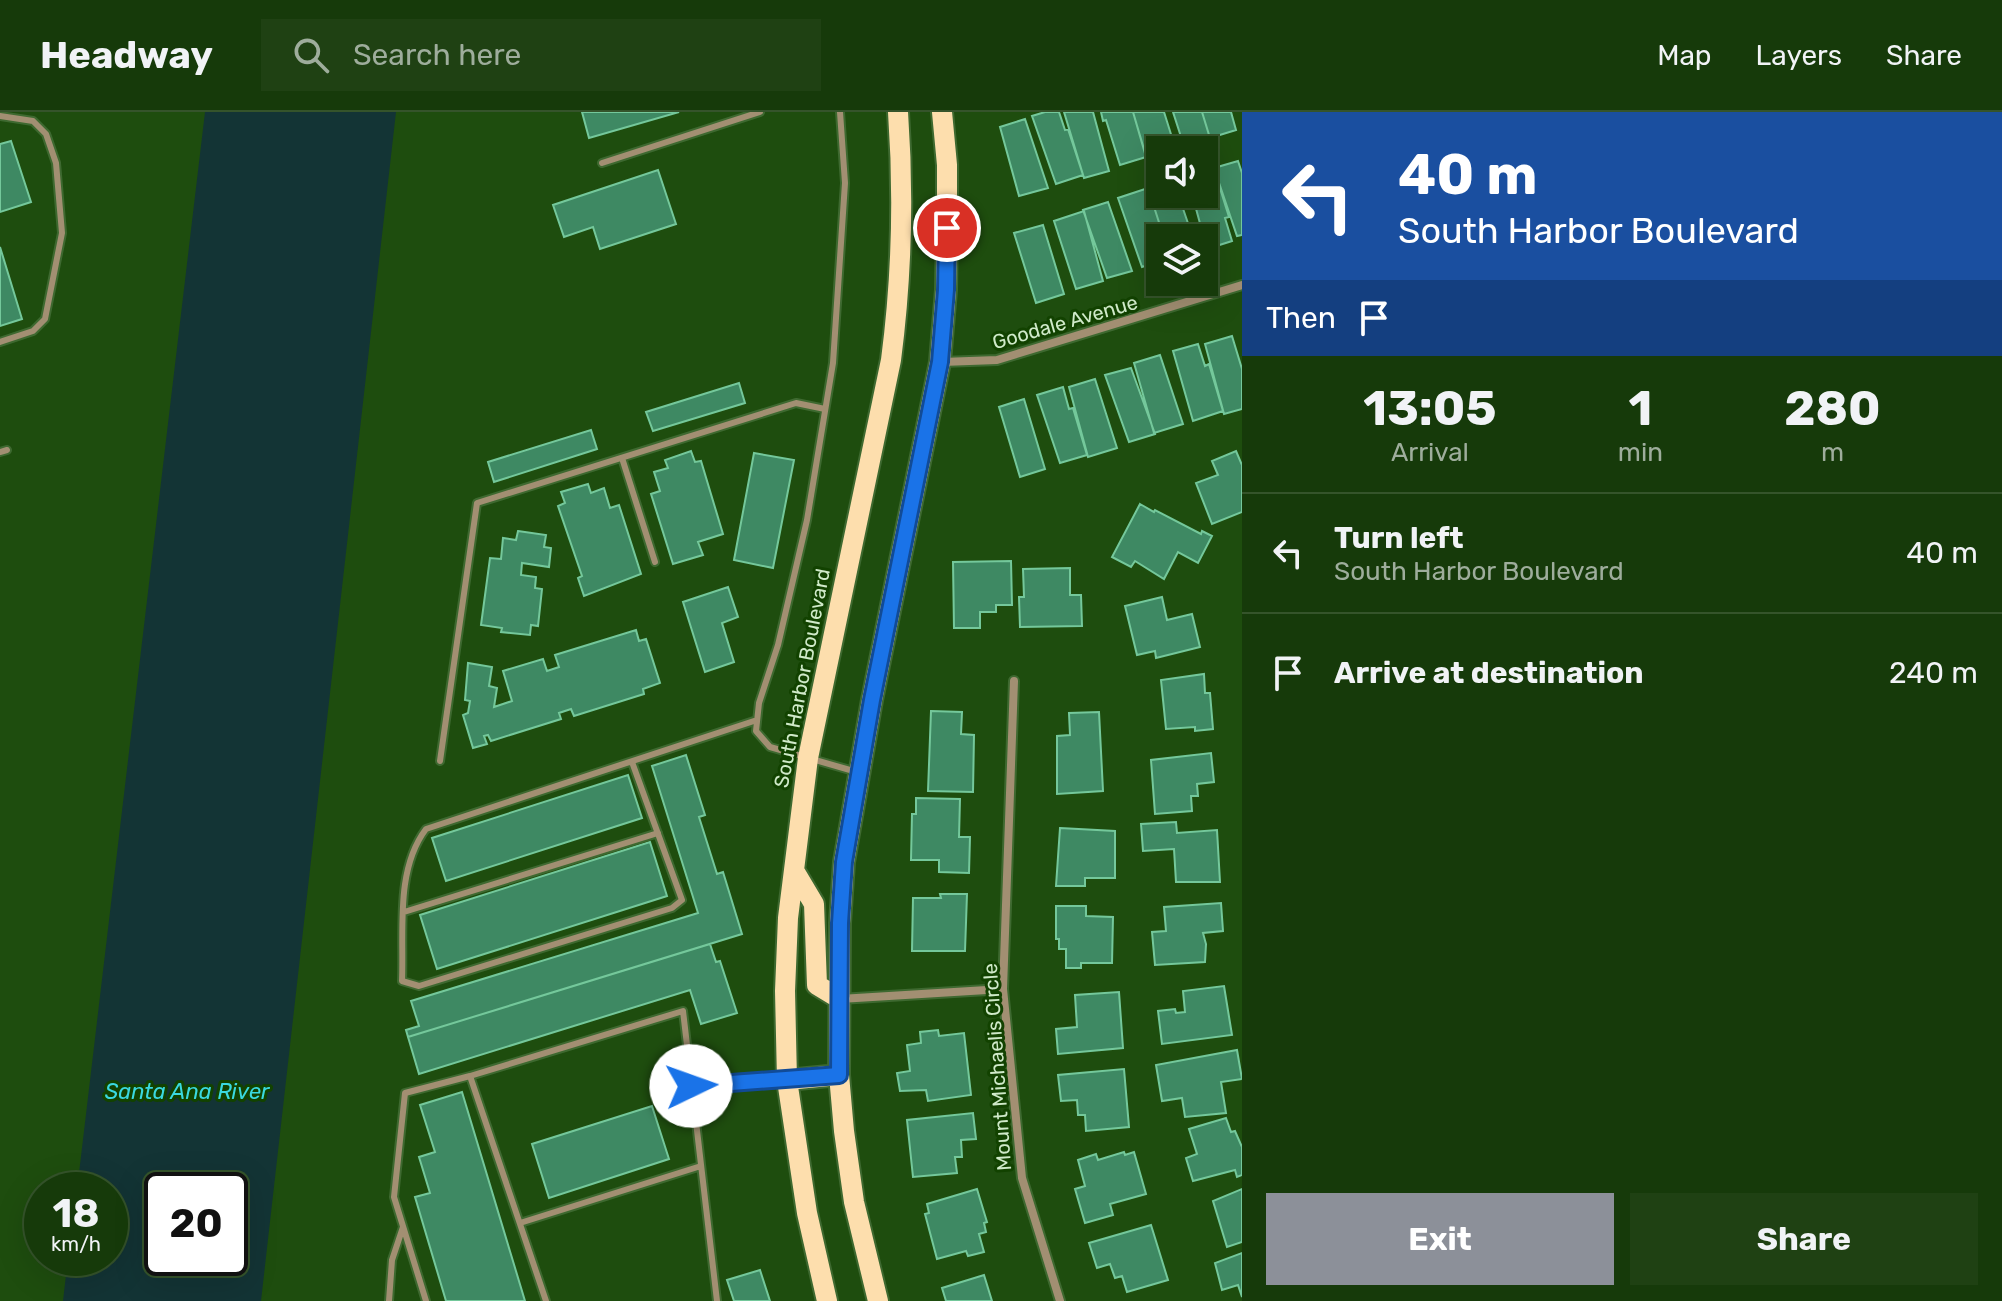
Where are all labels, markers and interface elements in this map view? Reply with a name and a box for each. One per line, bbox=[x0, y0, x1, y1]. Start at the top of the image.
search box bbox=[261, 19, 821, 91]
text: Headway bbox=[40, 32, 213, 78]
icon: search bbox=[289, 33, 333, 77]
text: Search here bbox=[353, 37, 521, 73]
text: Map bbox=[1657, 39, 1712, 72]
text: Layers bbox=[1756, 39, 1842, 72]
text: Share bbox=[1886, 39, 1962, 72]
map controls bbox=[1146, 136, 1218, 296]
button: sound bbox=[1146, 136, 1218, 208]
text: 40 m bbox=[1398, 142, 1538, 208]
icon: left bbox=[1266, 144, 1370, 248]
pin bbox=[913, 194, 981, 262]
icon: arrive bbox=[925, 206, 969, 250]
text: South Harbor Boulevard bbox=[1398, 209, 1799, 252]
button: layers bbox=[1146, 224, 1218, 296]
street label: Goodale Avenue bbox=[990, 290, 1140, 354]
icon: arrive bbox=[1352, 296, 1396, 340]
text: Then bbox=[1266, 300, 1336, 336]
text: 13:05 bbox=[1363, 380, 1496, 437]
text: 1 bbox=[1628, 380, 1652, 437]
text: 280 bbox=[1784, 380, 1881, 437]
text: Arrival bbox=[1391, 437, 1469, 468]
text: min bbox=[1618, 437, 1663, 468]
text: m bbox=[1821, 437, 1844, 468]
text: Turn left bbox=[1334, 520, 1464, 556]
icon: left bbox=[1266, 531, 1310, 575]
text: 40 m bbox=[1906, 535, 1978, 571]
text: South Harbor Boulevard bbox=[1334, 556, 1624, 587]
street label: South Harbor Boulevard bbox=[769, 566, 835, 790]
icon: arrive bbox=[1266, 651, 1310, 695]
text: Arrive at destination bbox=[1334, 655, 1644, 691]
text: 240 m bbox=[1889, 655, 1978, 691]
street label: Mount Michaelis Circle bbox=[978, 963, 1016, 1171]
position arrow bbox=[649, 1044, 733, 1128]
water label: Santa Ana River bbox=[105, 1078, 271, 1105]
speed limit sign: 20 bbox=[144, 1172, 248, 1276]
text: 18 bbox=[53, 1190, 99, 1237]
button: Exit bbox=[1266, 1193, 1614, 1285]
button: Share bbox=[1630, 1193, 1978, 1285]
text: km/h bbox=[51, 1232, 101, 1256]

